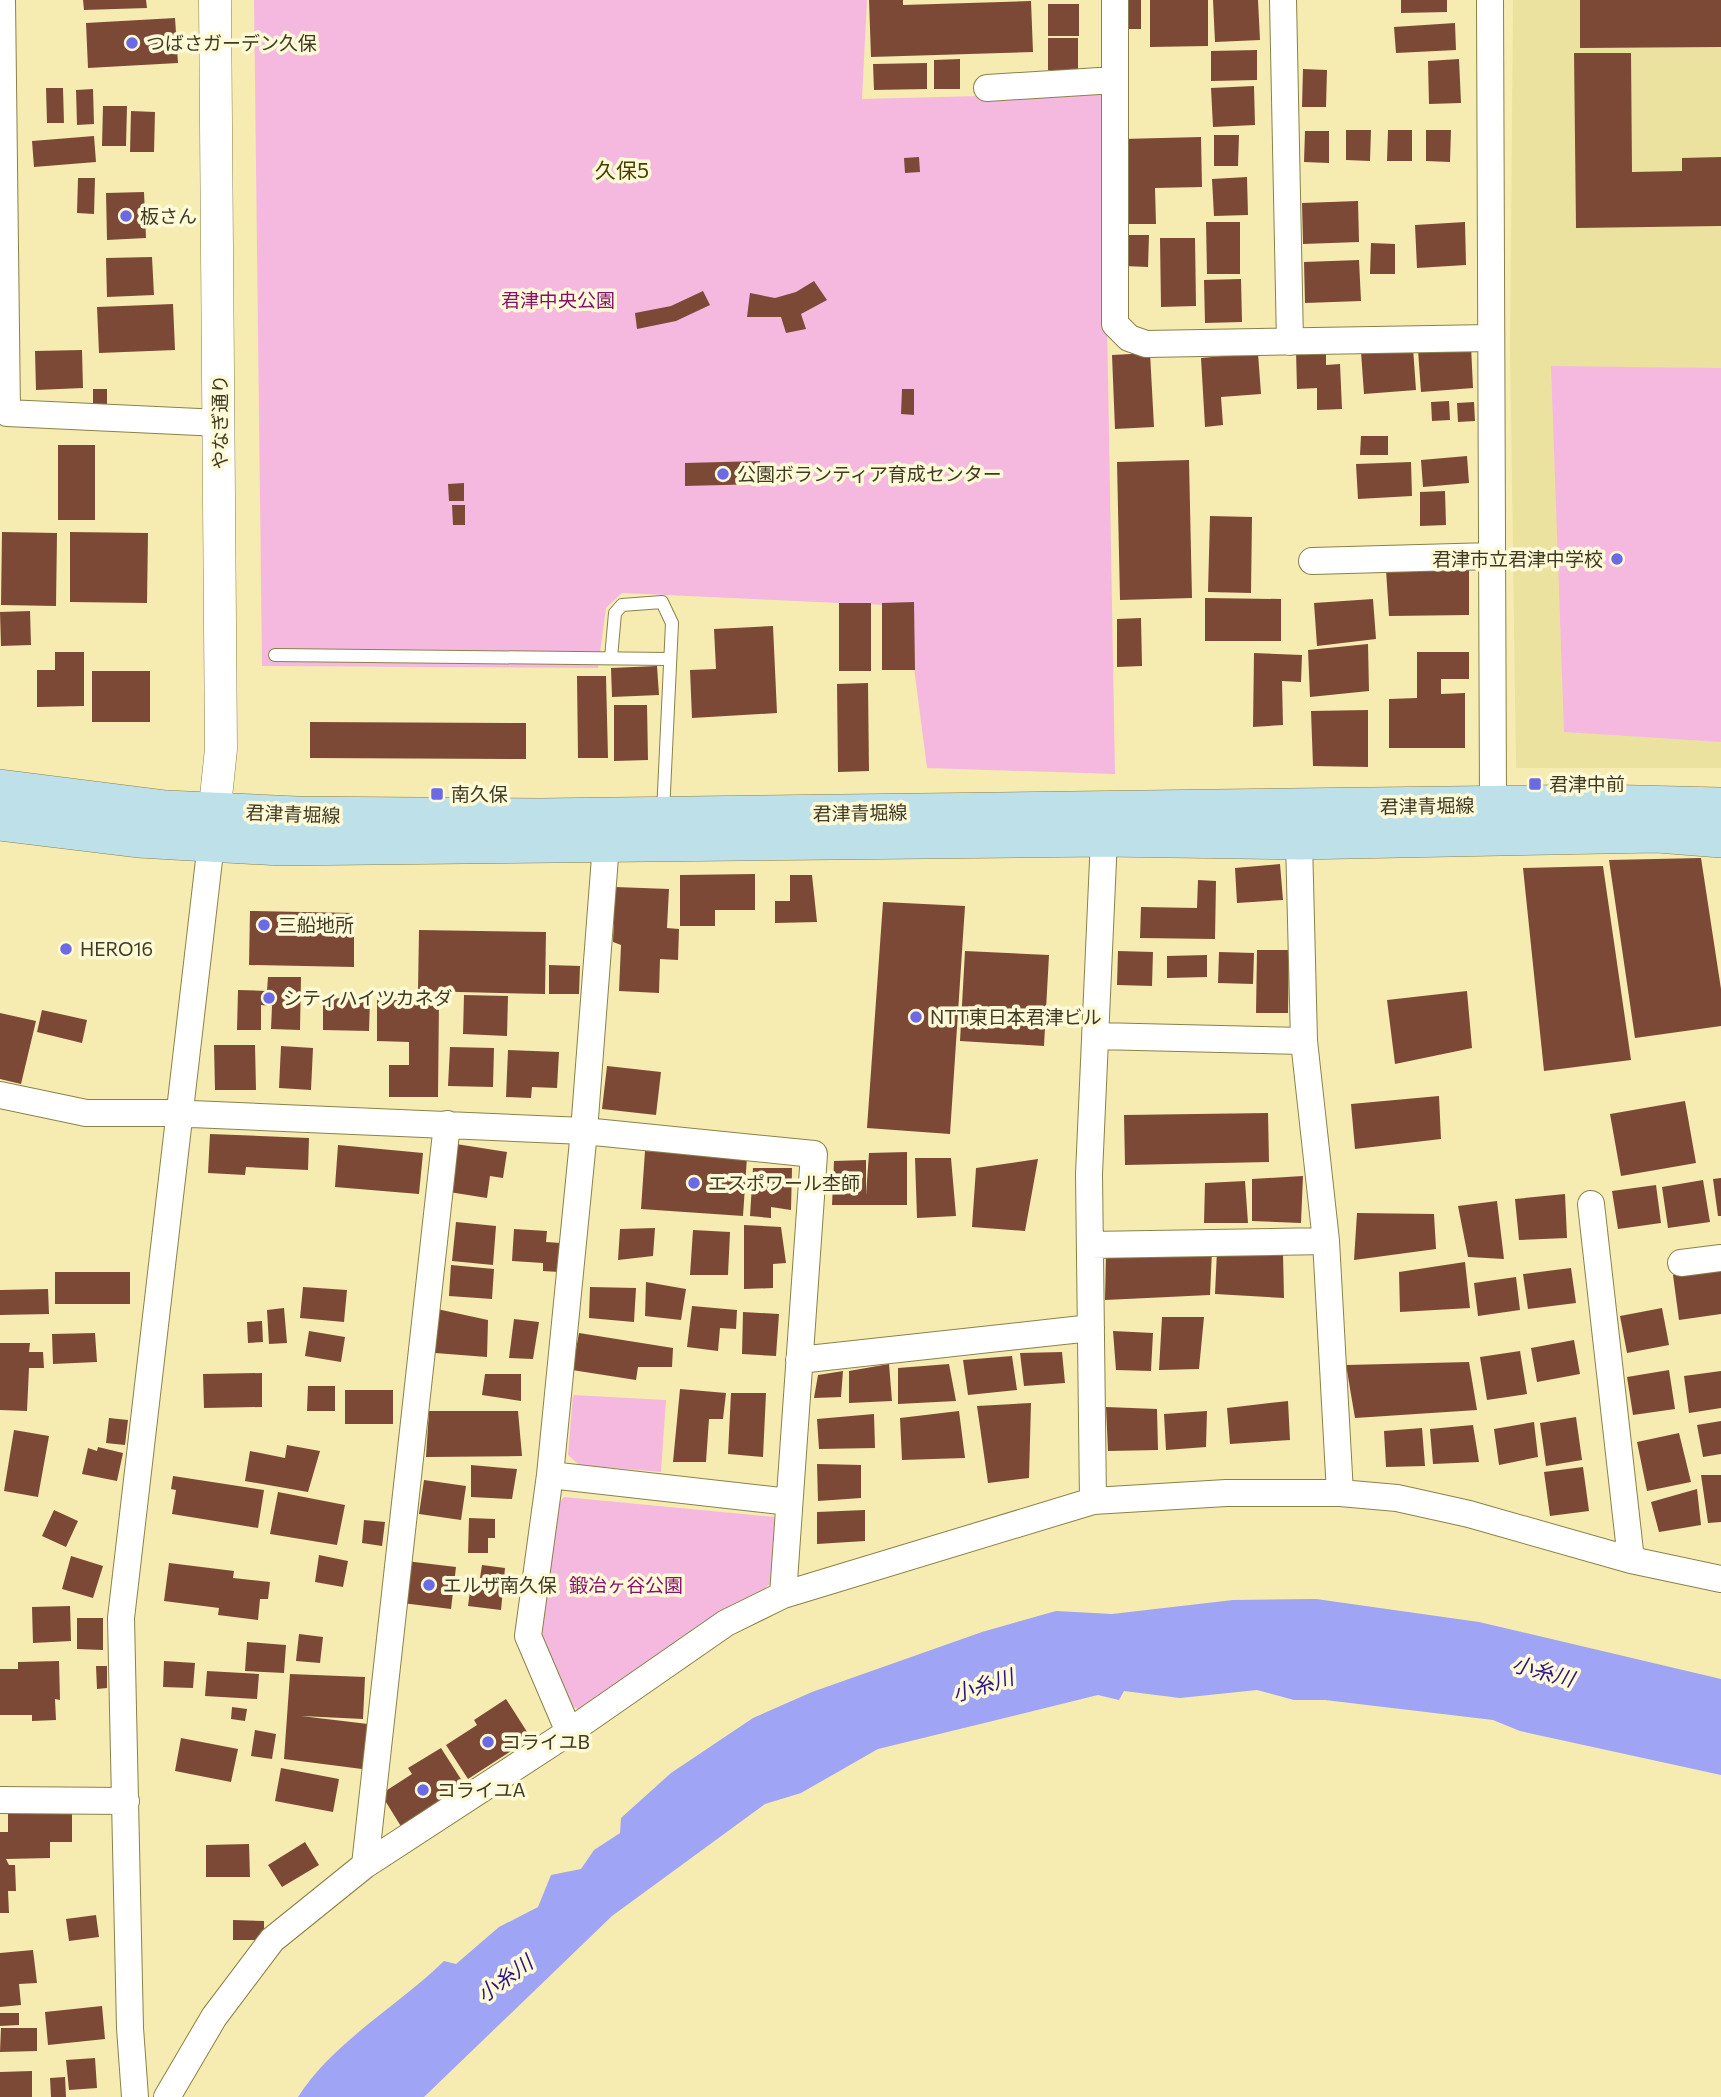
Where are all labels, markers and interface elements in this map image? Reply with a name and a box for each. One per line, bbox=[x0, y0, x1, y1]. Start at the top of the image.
place label: つばさガーデン久保 bbox=[146, 31, 317, 54]
marker: つばさガーデン久保 bbox=[124, 35, 140, 51]
district label: 久保5 bbox=[595, 157, 649, 182]
place label: 板さん bbox=[140, 204, 197, 227]
marker: 板さん bbox=[118, 208, 134, 224]
park label: 君津中央公園 bbox=[501, 288, 615, 311]
street label: やなぎ通り bbox=[208, 374, 231, 470]
place label: 公園ボランティア育成センター bbox=[737, 462, 1002, 485]
marker: 公園ボランティア育成センター bbox=[715, 466, 731, 482]
place label: 君津市立君津中学校 bbox=[1432, 547, 1603, 570]
marker: 君津市立君津中学校 bbox=[1609, 551, 1625, 567]
place label: 君津中前 bbox=[1549, 772, 1625, 795]
marker: 君津中前 bbox=[1527, 776, 1543, 792]
place label: 南久保 bbox=[451, 782, 508, 805]
marker: 南久保 bbox=[429, 786, 445, 802]
street label: 君津青堀線 bbox=[1379, 793, 1475, 818]
street label: 君津青堀線 bbox=[245, 800, 341, 827]
street label: 君津青堀線 bbox=[812, 800, 908, 825]
place label: 三船地所 bbox=[278, 913, 354, 936]
marker: 三船地所 bbox=[256, 917, 272, 933]
place label: HERO16 bbox=[80, 937, 153, 960]
marker: HERO16 bbox=[58, 941, 74, 957]
place label: シティハイツカネダ bbox=[283, 986, 452, 1009]
marker: シティハイツカネダ bbox=[261, 990, 277, 1006]
place label: NTT東日本君津ビル bbox=[930, 1005, 1102, 1028]
marker: NTT東日本君津ビル bbox=[908, 1009, 924, 1025]
place label: エスポワール杢師 bbox=[708, 1171, 860, 1194]
marker: エスポワール杢師 bbox=[686, 1175, 702, 1191]
place label: エルザ南久保 bbox=[443, 1573, 557, 1596]
park label: 鍛冶ヶ谷公園 bbox=[569, 1573, 683, 1596]
marker: エルザ南久保 bbox=[421, 1577, 437, 1593]
water label: 小糸川 bbox=[1510, 1650, 1579, 1691]
water label: 小糸川 bbox=[949, 1663, 1018, 1706]
place label: コライユB bbox=[502, 1730, 590, 1753]
marker: コライユB bbox=[480, 1734, 496, 1750]
place label: コライユA bbox=[437, 1778, 526, 1801]
marker: コライユA bbox=[415, 1782, 431, 1798]
water label: 小糸川 bbox=[471, 1948, 539, 2006]

